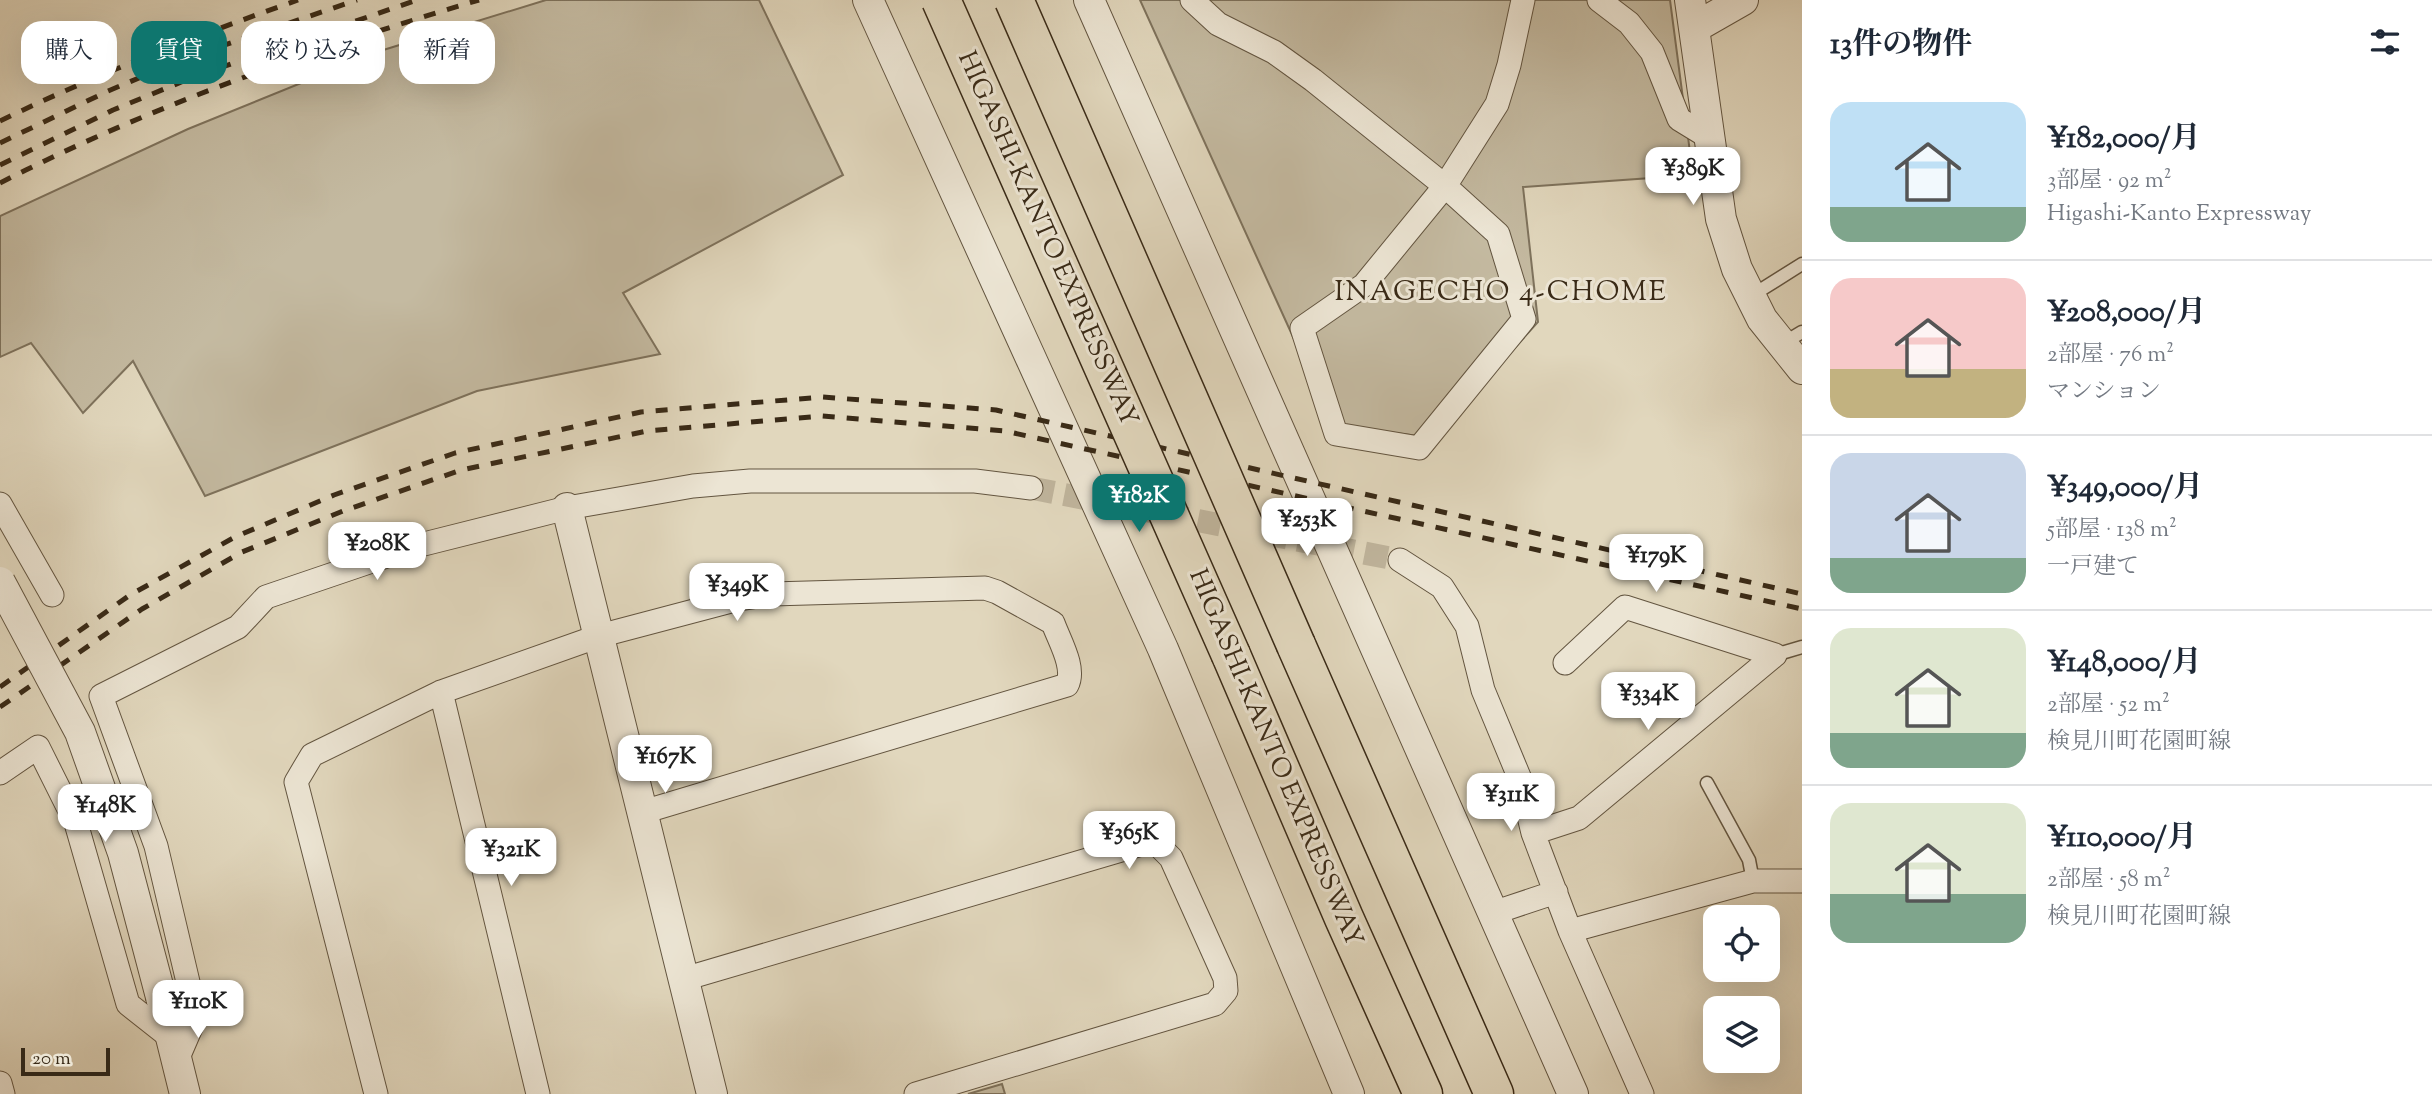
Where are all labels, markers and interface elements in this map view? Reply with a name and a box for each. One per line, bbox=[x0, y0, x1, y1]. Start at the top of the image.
chip: 購入 bbox=[21, 21, 117, 84]
chip: 賃貸 bbox=[131, 21, 227, 84]
chip: 絞り込み bbox=[241, 21, 385, 84]
chip: 新着 bbox=[399, 21, 495, 84]
icon: filters bbox=[2366, 23, 2404, 61]
text: 13件の物件 bbox=[1830, 24, 1972, 67]
street label: HIGASHI-KANTO EXPRESSWAY bbox=[947, 46, 1147, 432]
text: ¥182,000/月 bbox=[2047, 118, 2201, 161]
icon: home bbox=[1886, 130, 1970, 214]
pin: ¥389K bbox=[1644, 148, 1742, 207]
text: ¥389K bbox=[1661, 153, 1725, 186]
text: 3部屋 · 92 m² bbox=[2047, 165, 2172, 198]
text: Higashi-Kanto Expressway bbox=[2047, 198, 2312, 231]
district label: INAGECHO 4-CHOME bbox=[1334, 273, 1668, 313]
text: ¥208,000/月 bbox=[2047, 292, 2206, 335]
icon: home bbox=[1886, 306, 1970, 390]
text: 2部屋 · 76 m² bbox=[2047, 339, 2174, 372]
text: マンション bbox=[2047, 376, 2161, 409]
text: ¥349,000/月 bbox=[2047, 467, 2203, 510]
pin: ¥182K bbox=[1090, 475, 1188, 534]
text: ¥182K bbox=[1108, 480, 1170, 513]
icon: home bbox=[1886, 481, 1970, 565]
pin: ¥253K bbox=[1258, 498, 1356, 558]
text: ¥253K bbox=[1277, 504, 1337, 537]
text: 5部屋 · 138 m² bbox=[2047, 514, 2177, 547]
pin: ¥208K bbox=[328, 522, 426, 582]
text: ¥208K bbox=[344, 528, 410, 561]
pin: ¥179K bbox=[1607, 534, 1705, 594]
text: ¥179K bbox=[1625, 540, 1687, 573]
text: 一戸建て bbox=[2047, 551, 2139, 584]
street label: HIGASHI-KANTO EXPRESSWAY bbox=[1178, 563, 1372, 953]
pin: ¥349K bbox=[688, 564, 786, 623]
text: ¥349K bbox=[705, 569, 769, 602]
text: ¥148,000/月 bbox=[2047, 642, 2202, 685]
icon: home bbox=[1886, 656, 1970, 740]
pin: ¥334K bbox=[1599, 672, 1697, 732]
text: ¥334K bbox=[1617, 678, 1679, 711]
text: 2部屋 · 52 m² bbox=[2047, 689, 2170, 722]
text: 検見川町花園町線 bbox=[2047, 726, 2231, 759]
pin: ¥167K bbox=[616, 736, 714, 795]
text: ¥167K bbox=[634, 741, 696, 774]
pin: ¥311K bbox=[1462, 774, 1560, 833]
text: ¥311K bbox=[1483, 779, 1539, 812]
pin: ¥148K bbox=[56, 784, 154, 844]
text: ¥148K bbox=[74, 790, 136, 823]
pin: ¥365K bbox=[1080, 812, 1178, 871]
text: ¥365K bbox=[1099, 817, 1159, 850]
text: ¥110,000/月 bbox=[2047, 817, 2197, 860]
pin: ¥321K bbox=[462, 828, 560, 888]
icon: home bbox=[1886, 831, 1970, 915]
text: ¥321K bbox=[481, 834, 541, 867]
text: 2部屋 · 58 m² bbox=[2047, 864, 2170, 897]
text: 検見川町花園町線 bbox=[2047, 901, 2231, 934]
map controls bbox=[1703, 905, 1780, 1073]
button: locate bbox=[1703, 905, 1780, 982]
pin: ¥110K bbox=[149, 981, 247, 1040]
text: ¥110K bbox=[168, 986, 228, 1019]
button: layers bbox=[1703, 996, 1780, 1073]
scale bar bbox=[21, 1045, 110, 1077]
text: 20 m bbox=[32, 1046, 71, 1073]

